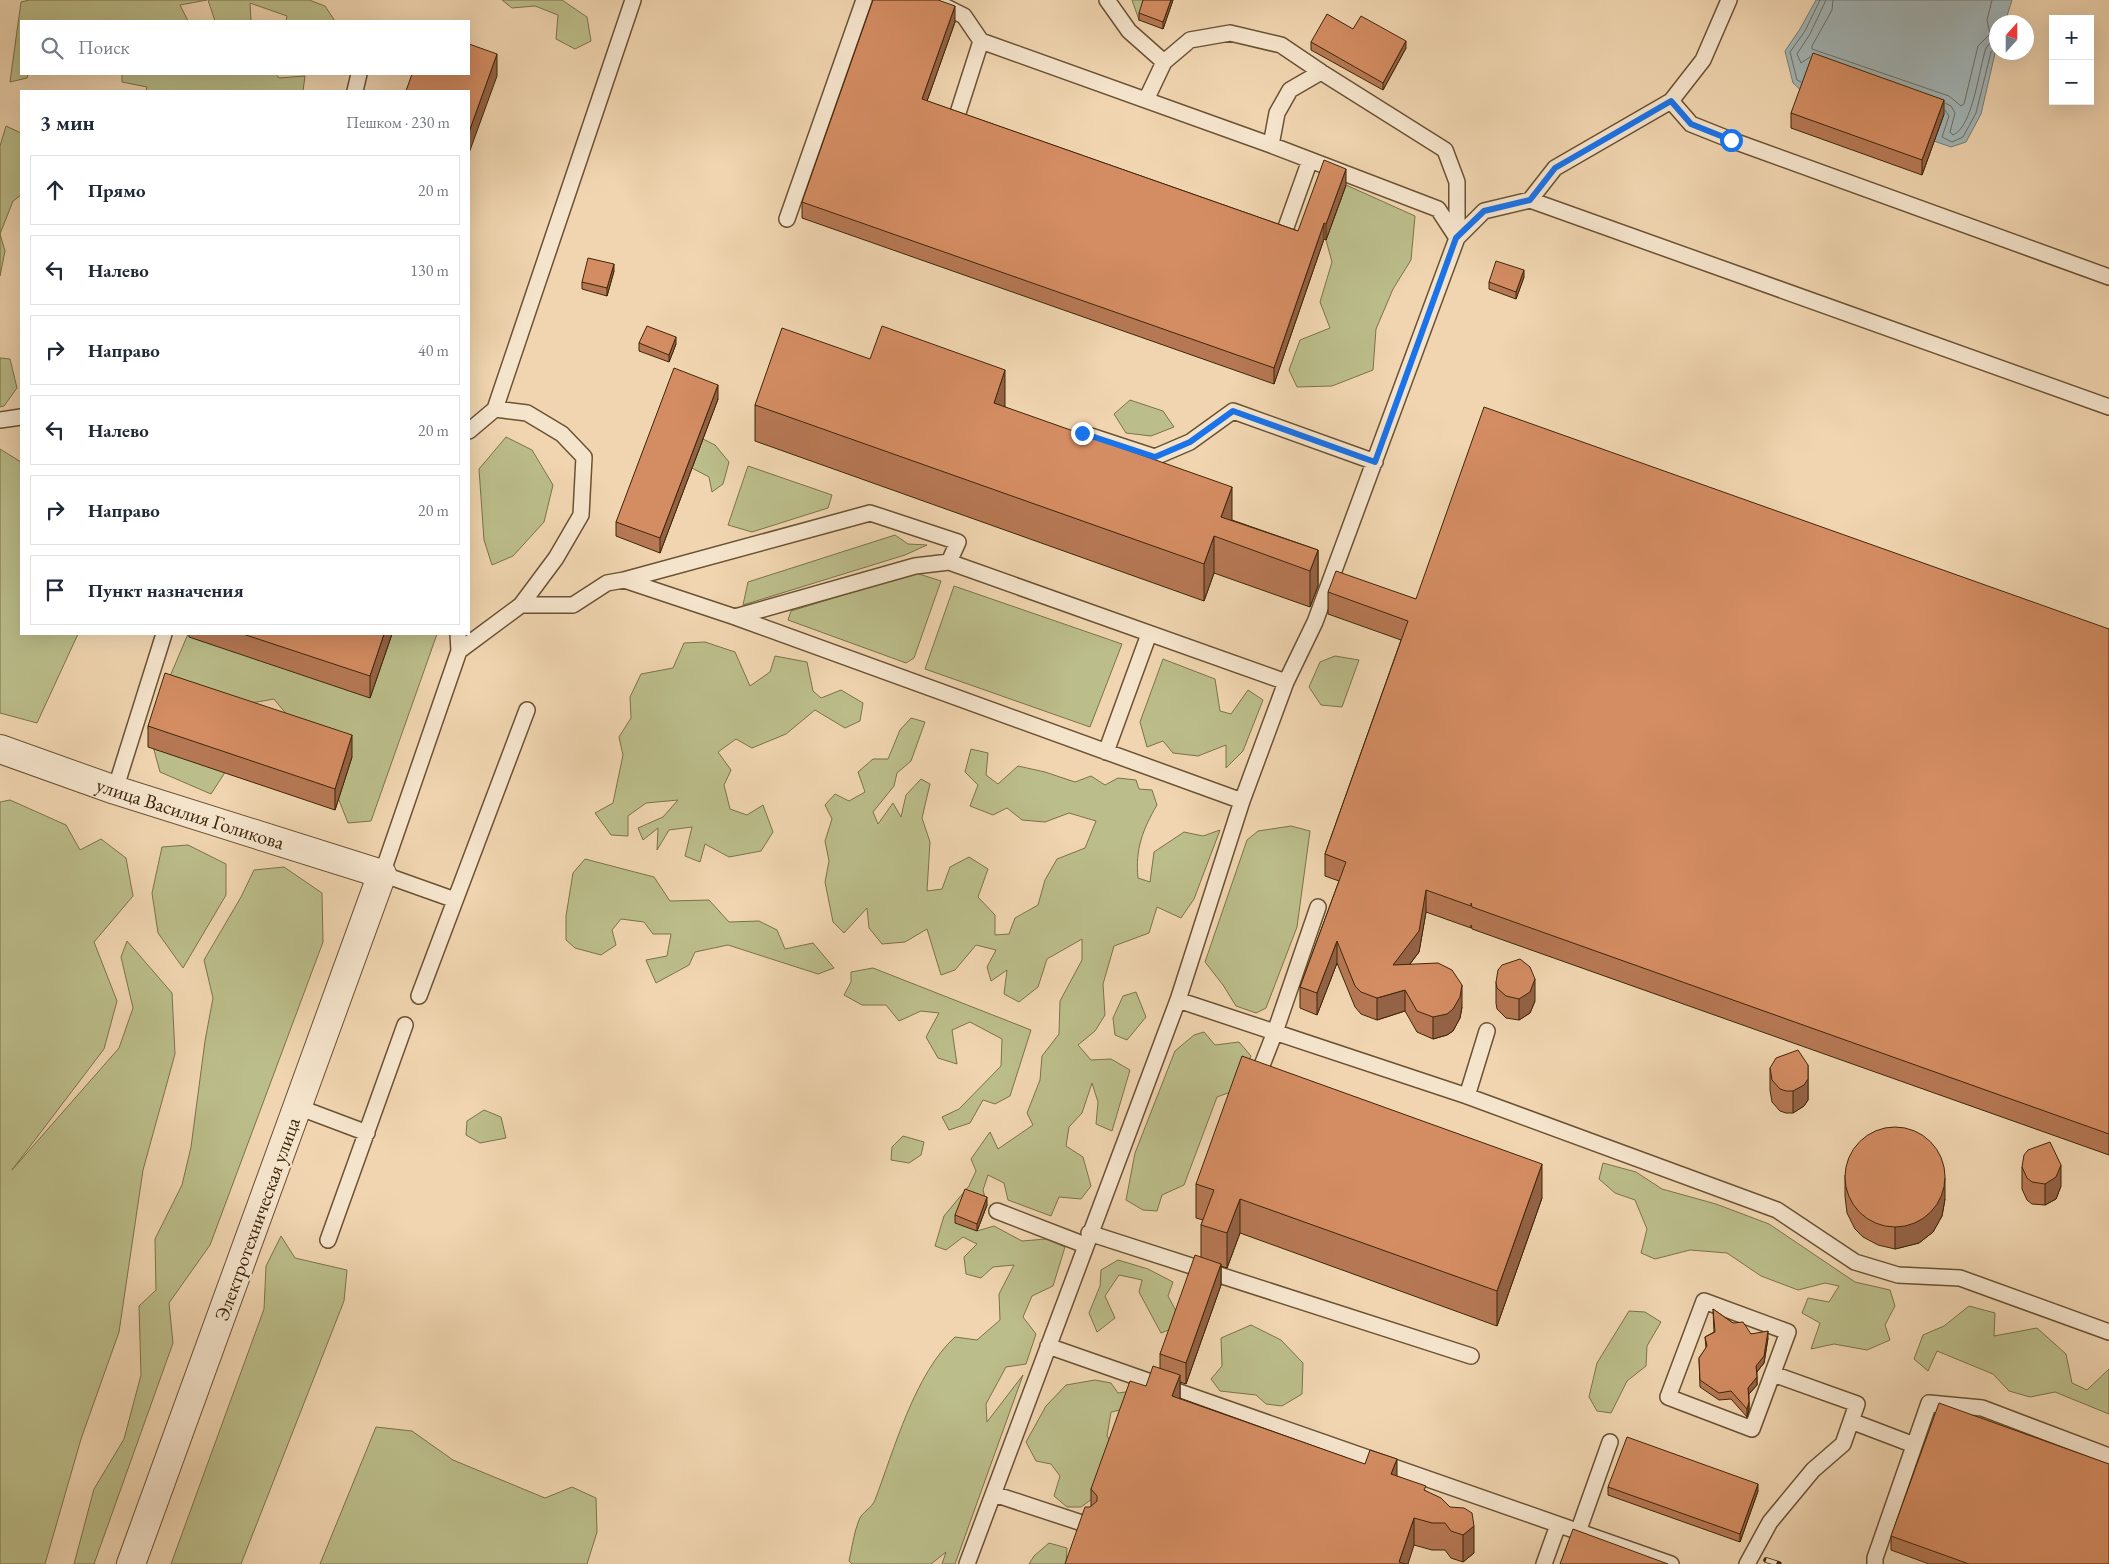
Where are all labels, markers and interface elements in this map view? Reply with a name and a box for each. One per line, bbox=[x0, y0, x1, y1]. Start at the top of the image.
north arrow bbox=[1989, 15, 2034, 60]
map controls bbox=[2049, 15, 2094, 105]
button: + bbox=[2049, 15, 2094, 60]
search box bbox=[20, 20, 470, 75]
icon: search bbox=[38, 34, 66, 62]
text: Поиск bbox=[78, 35, 130, 60]
button: − bbox=[2049, 60, 2094, 105]
text: 3 мин bbox=[40, 109, 95, 136]
text: Пешком · 230 m bbox=[346, 112, 450, 133]
route start bbox=[1720, 129, 1743, 152]
icon: ahead bbox=[41, 176, 69, 204]
text: Прямо bbox=[88, 178, 146, 203]
text: 20 m bbox=[418, 180, 449, 201]
icon: left bbox=[41, 256, 69, 284]
text: Налево bbox=[88, 258, 149, 283]
text: 130 m bbox=[410, 260, 449, 281]
icon: right bbox=[41, 336, 69, 364]
text: Направо bbox=[88, 338, 160, 363]
text: 40 m bbox=[418, 340, 449, 361]
icon: left bbox=[41, 416, 69, 444]
text: Налево bbox=[88, 418, 149, 443]
text: 20 m bbox=[418, 420, 449, 441]
route end bbox=[1071, 422, 1094, 445]
icon: right bbox=[41, 496, 69, 524]
text: Направо bbox=[88, 498, 160, 523]
text: 20 m bbox=[418, 500, 449, 521]
icon: arrive bbox=[41, 576, 69, 604]
text: Пункт назначения bbox=[88, 578, 244, 603]
street label: улица Василия Голикова bbox=[93, 771, 288, 855]
street label: Электротехническая улица bbox=[208, 1114, 306, 1324]

